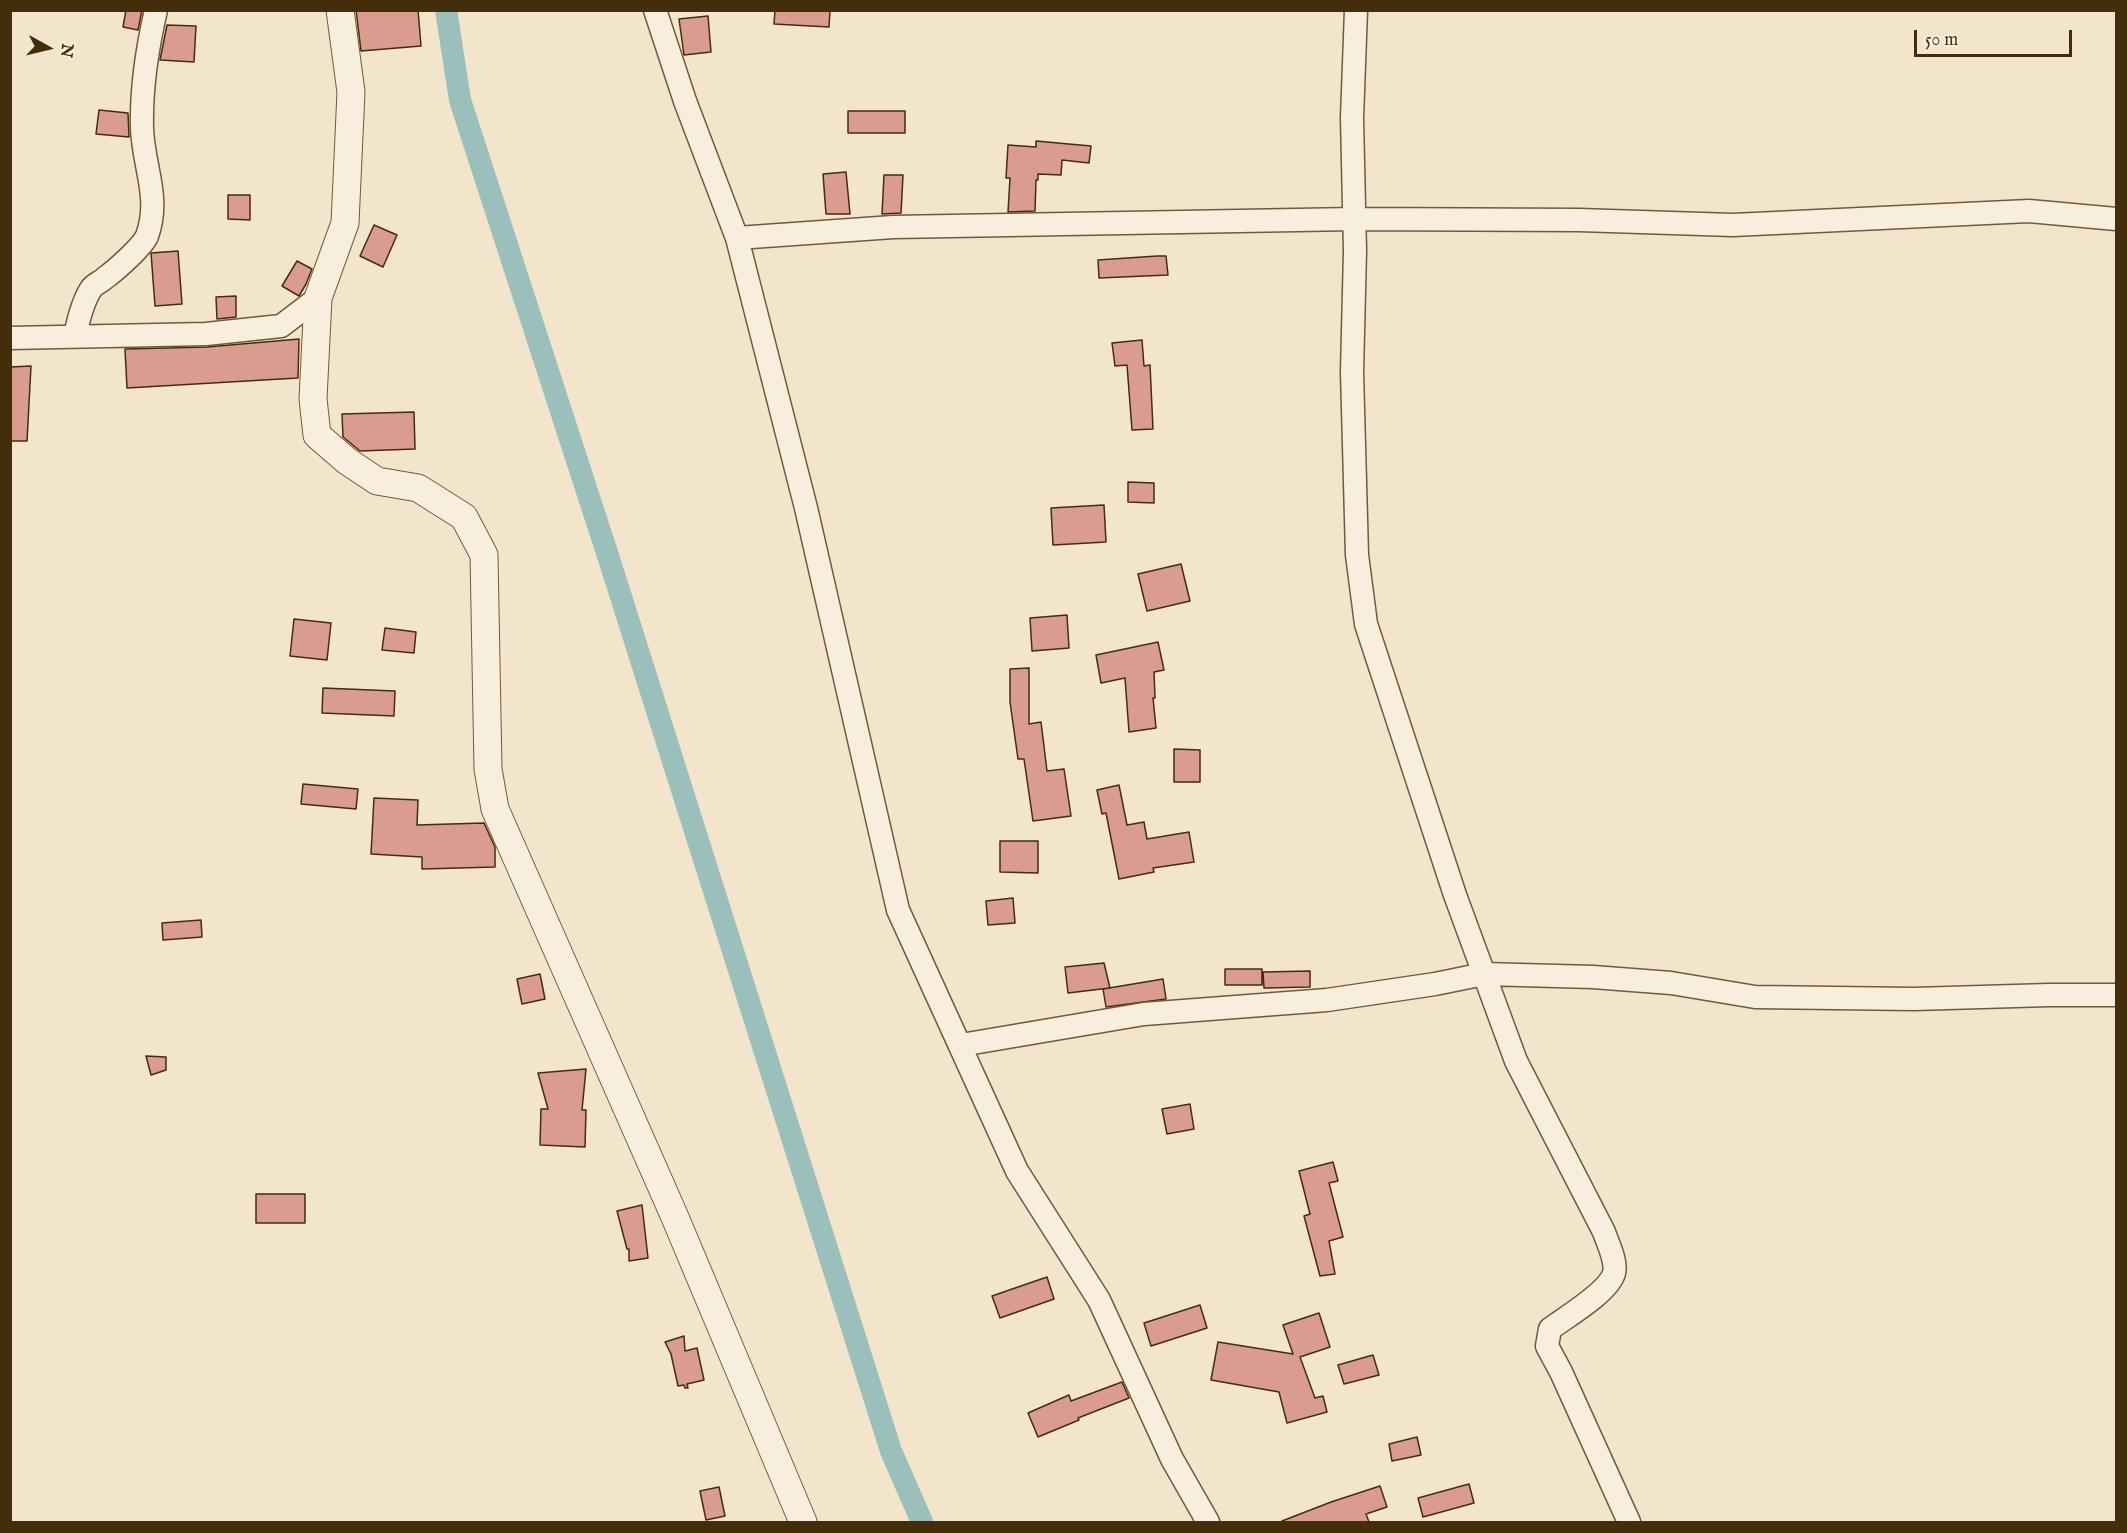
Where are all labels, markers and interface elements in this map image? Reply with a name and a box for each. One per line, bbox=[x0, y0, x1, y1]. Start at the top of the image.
north arrow bbox=[18, 18, 78, 78]
scale bar bbox=[1917, 18, 2074, 56]
text: 50 m bbox=[1925, 29, 1958, 52]
text: N bbox=[55, 42, 77, 59]

